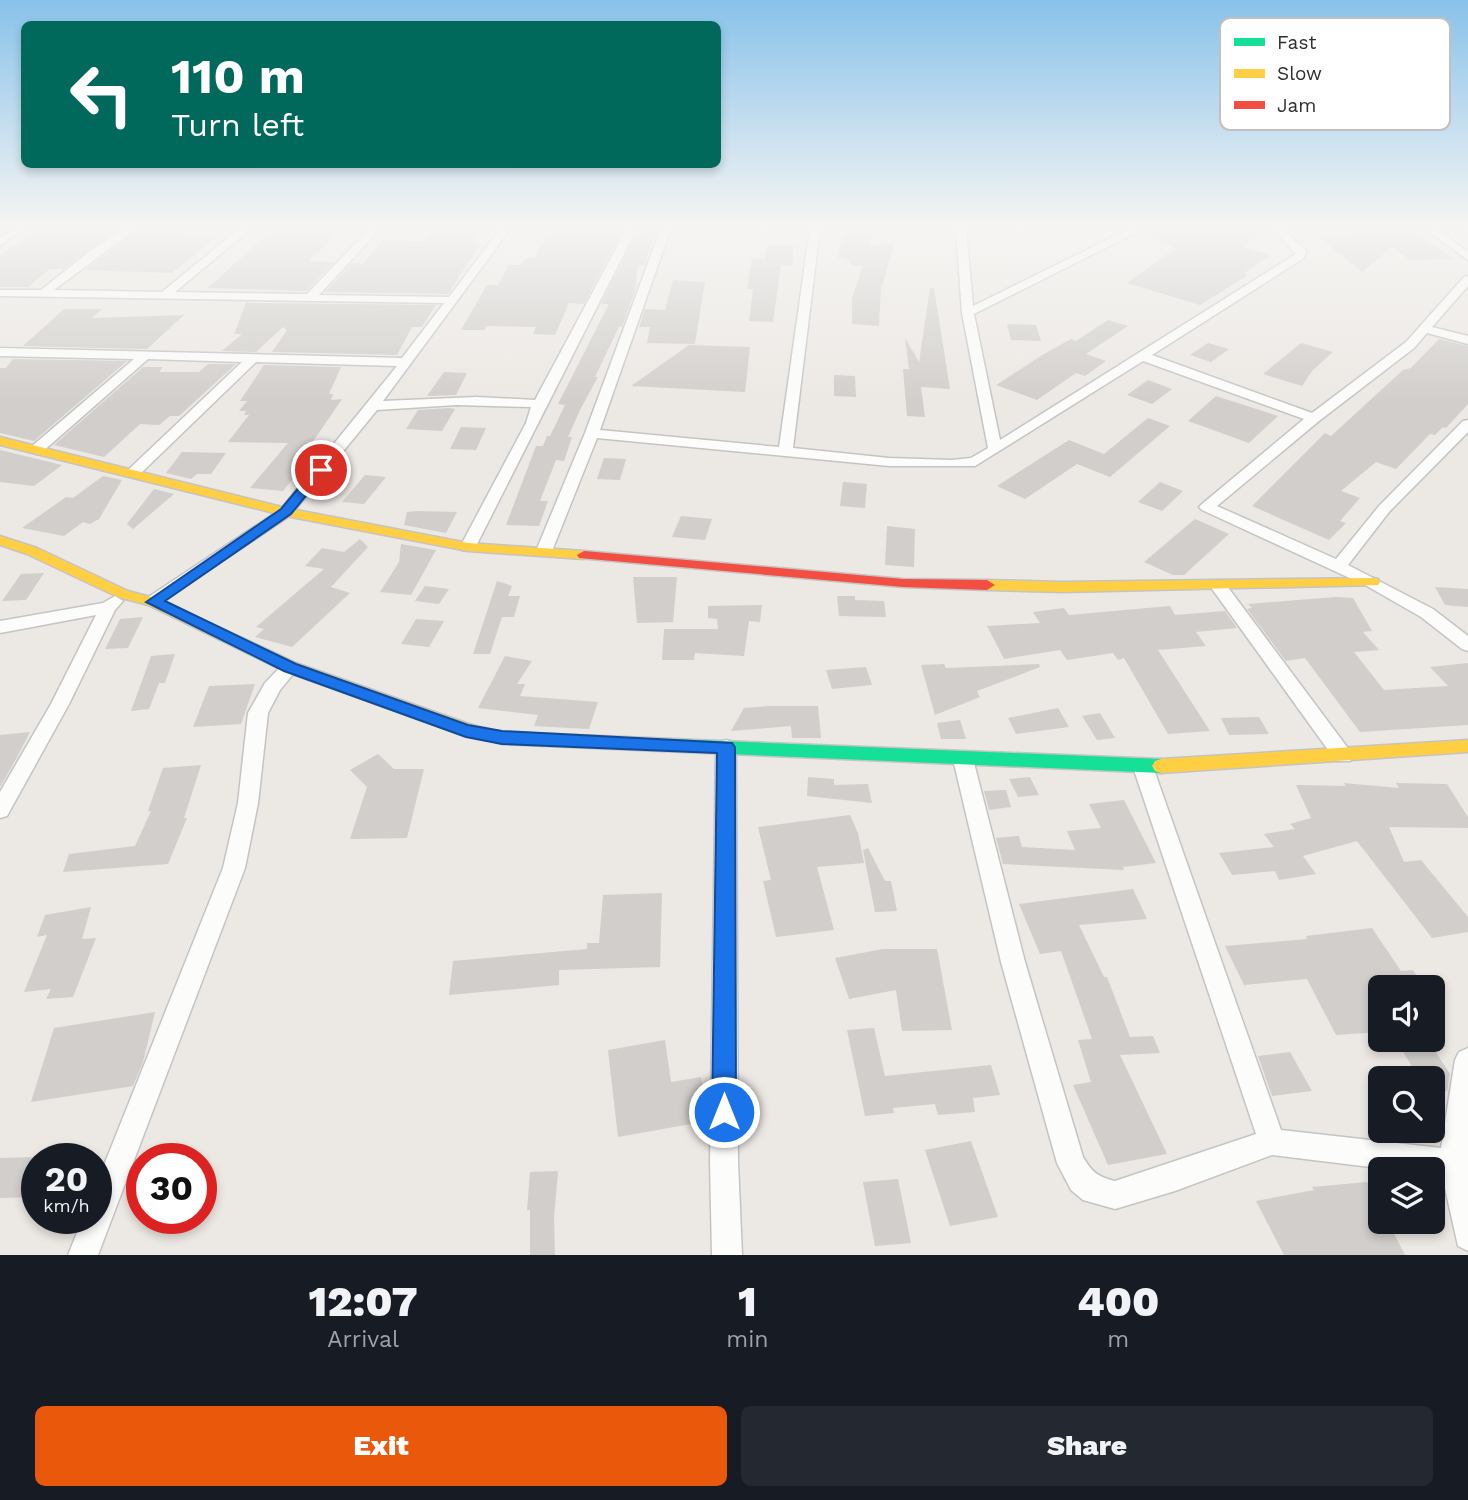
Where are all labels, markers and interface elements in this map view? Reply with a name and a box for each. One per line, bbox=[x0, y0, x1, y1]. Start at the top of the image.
legend bbox=[1220, 18, 1450, 130]
text: Fast bbox=[1277, 31, 1316, 54]
text: 110 m bbox=[171, 47, 305, 105]
icon: left bbox=[56, 49, 147, 140]
text: Slow bbox=[1277, 62, 1322, 85]
text: Jam bbox=[1277, 94, 1316, 117]
text: Turn left bbox=[171, 106, 304, 144]
pin bbox=[291, 440, 351, 500]
icon: arrive bbox=[302, 451, 340, 489]
map controls bbox=[1368, 975, 1445, 1234]
button: sound bbox=[1368, 975, 1445, 1052]
button: search bbox=[1368, 1066, 1445, 1143]
position arrow bbox=[687, 1075, 761, 1149]
speed limit sign: 30 bbox=[126, 1143, 217, 1234]
button: layers bbox=[1368, 1157, 1445, 1234]
text: 20 bbox=[45, 1158, 88, 1200]
text: km/h bbox=[43, 1195, 90, 1216]
text: 12:07 bbox=[309, 1277, 418, 1326]
text: 1 bbox=[738, 1277, 757, 1326]
text: 400 bbox=[1077, 1277, 1159, 1326]
text: Arrival bbox=[327, 1326, 399, 1353]
text: min bbox=[726, 1326, 769, 1353]
text: m bbox=[1107, 1326, 1129, 1353]
button: Exit bbox=[35, 1406, 727, 1486]
button: Share bbox=[741, 1406, 1433, 1486]

